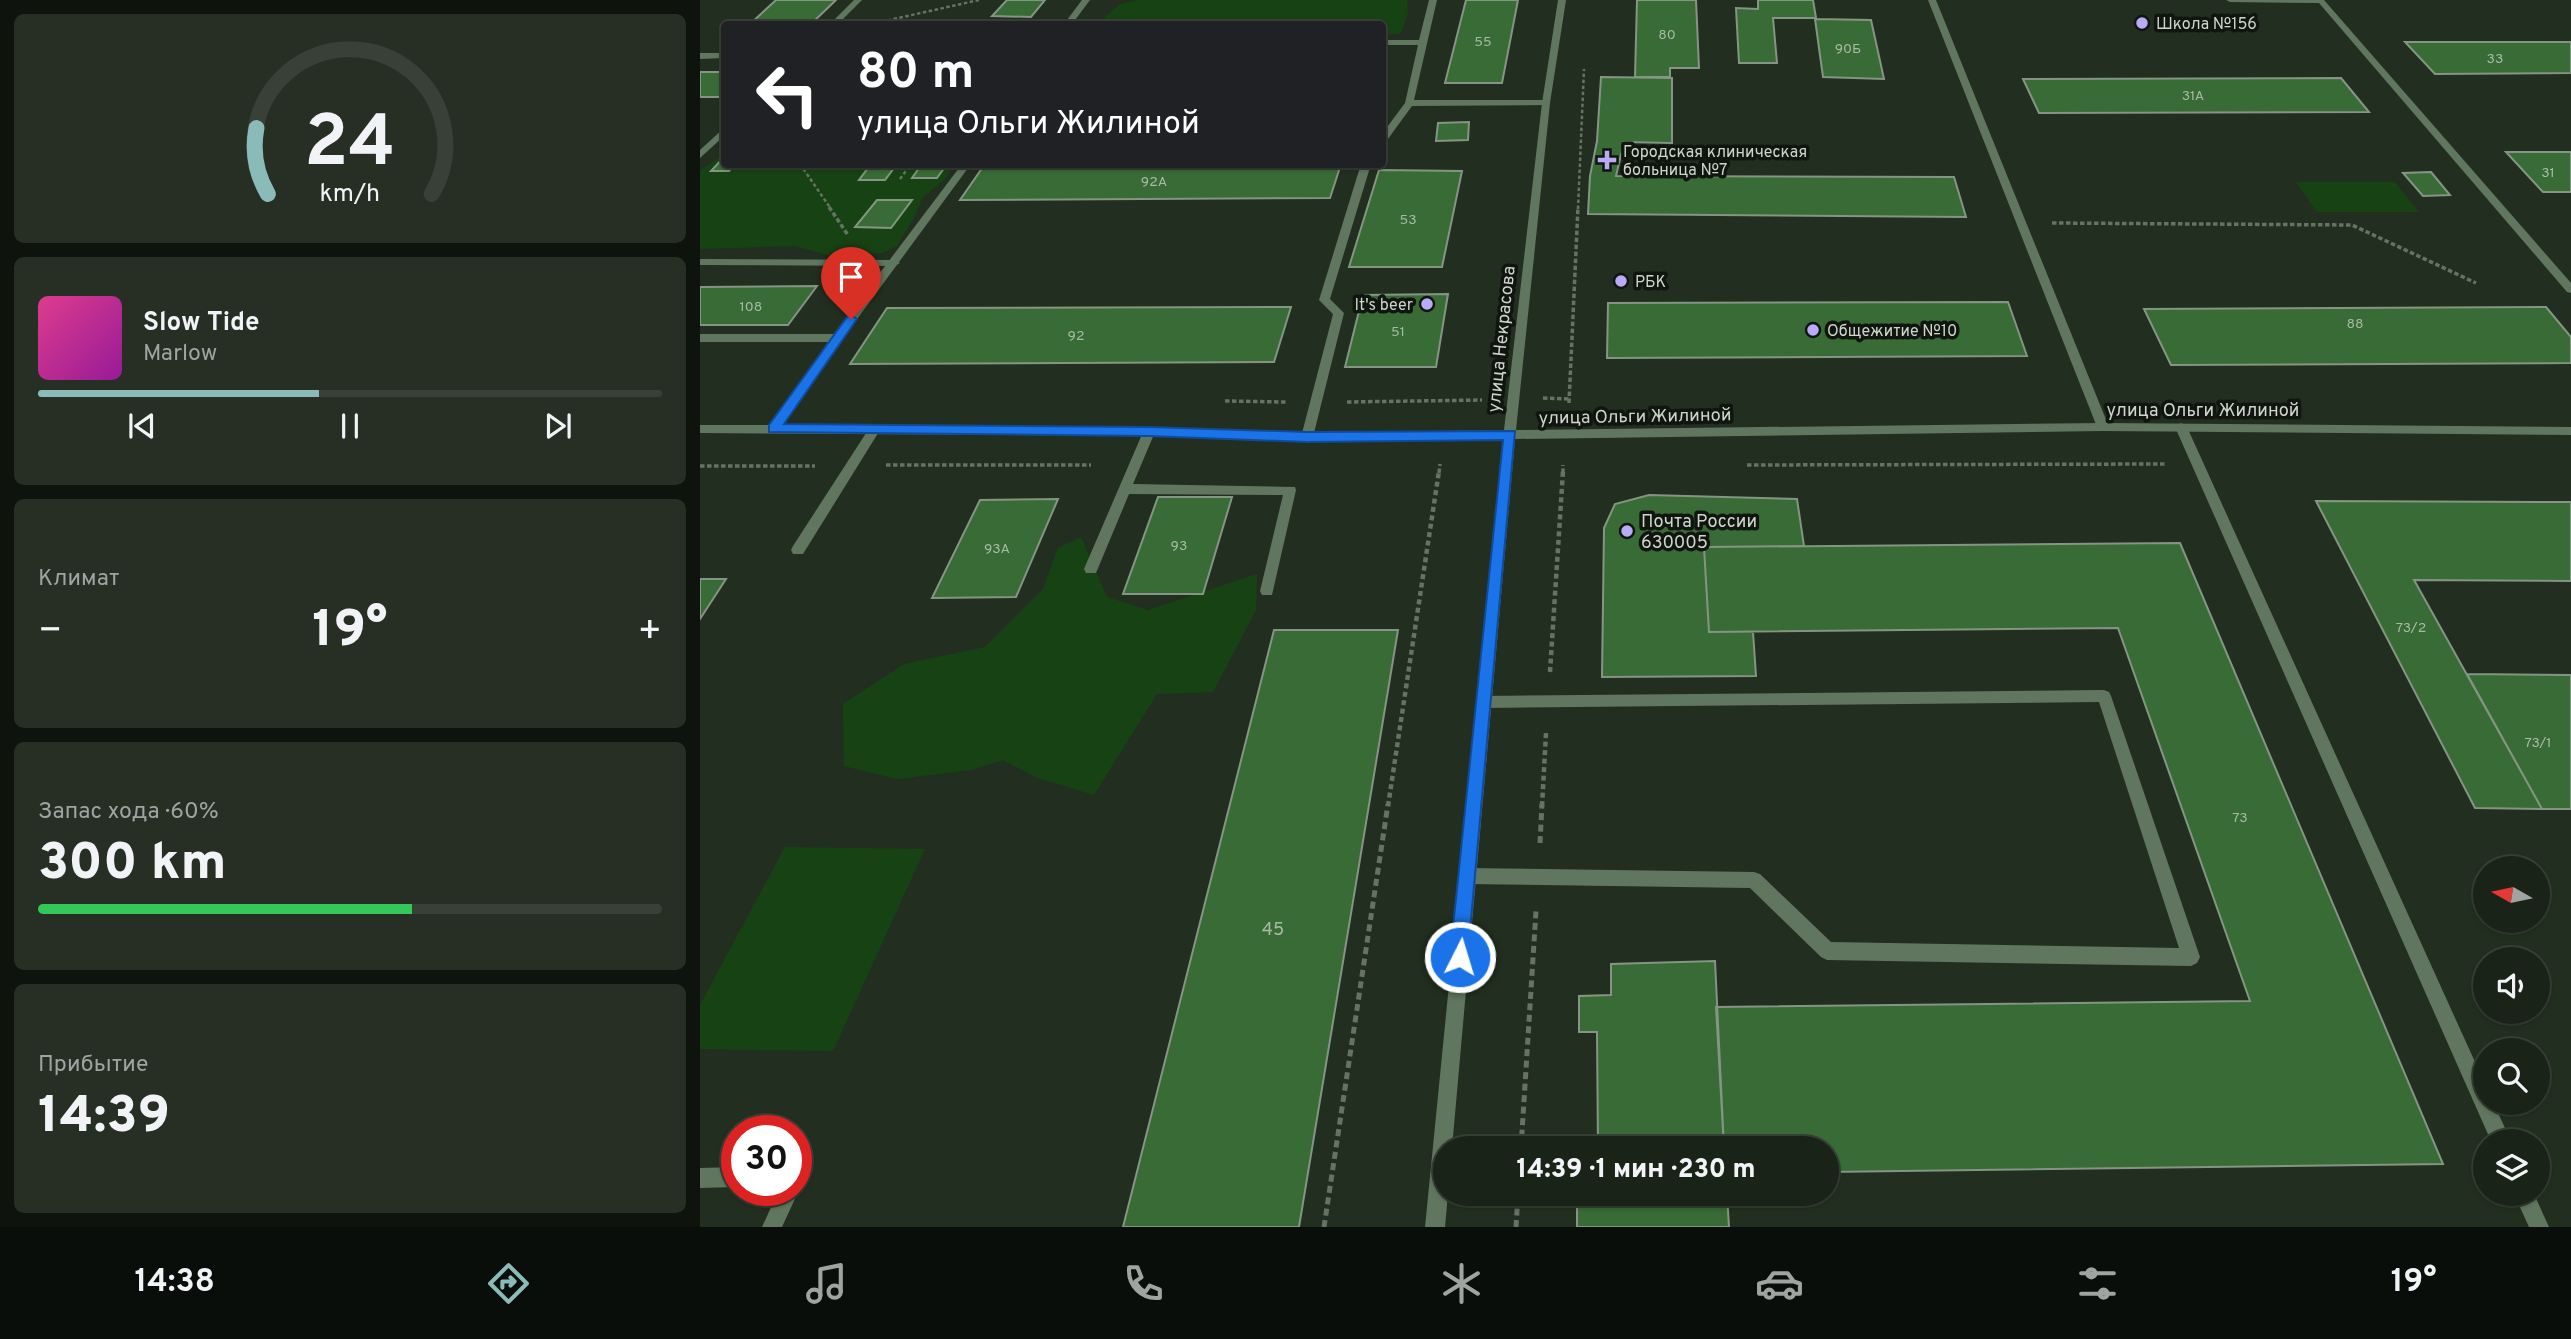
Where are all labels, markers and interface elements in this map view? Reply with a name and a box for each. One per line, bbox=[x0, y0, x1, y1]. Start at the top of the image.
marker: Школа №156 bbox=[2134, 15, 2150, 31]
place label: Школа №156 bbox=[2156, 15, 2257, 35]
house number: 80 bbox=[1658, 27, 1676, 44]
house number: 55 bbox=[1474, 34, 1492, 51]
house number: 90Б bbox=[1835, 41, 1861, 58]
text: 80 m bbox=[857, 44, 974, 106]
icon: left bbox=[742, 49, 833, 140]
house number: 33 bbox=[2487, 51, 2503, 68]
house number: 31А bbox=[2182, 88, 2204, 105]
text: 24 bbox=[304, 101, 396, 193]
text: улица Ольги Жилиной bbox=[857, 105, 1200, 145]
place label: Городская клиническая больница №7 bbox=[1623, 143, 1807, 181]
marker: Городская клиническая больница №7 bbox=[1597, 150, 1617, 170]
house number: 31 bbox=[2541, 165, 2555, 182]
house number: 92А bbox=[1141, 174, 1167, 191]
text: km/h bbox=[320, 179, 380, 211]
house number: 53 bbox=[1399, 212, 1417, 229]
pin bbox=[821, 247, 881, 319]
icon: arrive bbox=[832, 258, 870, 296]
street label: улица Некрасова bbox=[1483, 265, 1522, 414]
marker: РБК bbox=[1613, 273, 1629, 289]
place label: РБК bbox=[1635, 273, 1666, 293]
place label: It's beer bbox=[1355, 296, 1413, 316]
marker: It's beer bbox=[1419, 296, 1435, 312]
house number: 108 bbox=[740, 299, 762, 316]
text: Slow Tide bbox=[143, 307, 260, 340]
house number: 88 bbox=[2346, 316, 2364, 333]
marker: Общежитие №10 bbox=[1805, 322, 1821, 338]
place label: Общежитие №10 bbox=[1827, 322, 1957, 342]
house number: 51 bbox=[1391, 324, 1405, 341]
house number: 92 bbox=[1068, 328, 1084, 345]
text: Marlow bbox=[143, 340, 217, 369]
street label: улица Ольги Жилиной bbox=[2107, 400, 2299, 423]
street label: улица Ольги Жилиной bbox=[1538, 404, 1732, 431]
icon: previous bbox=[123, 407, 161, 445]
icon: pause bbox=[331, 407, 369, 445]
icon: next bbox=[539, 407, 577, 445]
place label: Почта России 630005 bbox=[1641, 511, 1757, 555]
marker: Почта России 630005 bbox=[1619, 523, 1635, 539]
house number: 93 bbox=[1171, 538, 1187, 555]
house number: 93А bbox=[984, 541, 1010, 558]
text: Климат bbox=[38, 565, 119, 594]
text: 19° bbox=[312, 599, 388, 665]
text: − bbox=[38, 608, 63, 657]
text: + bbox=[637, 608, 662, 657]
house number: 73/2 bbox=[2396, 620, 2426, 637]
house number: 73/1 bbox=[2524, 735, 2552, 752]
text: Запас хода · 60% bbox=[38, 798, 219, 827]
house number: 73 bbox=[2232, 810, 2248, 827]
text: 300 km bbox=[38, 832, 226, 898]
north arrow bbox=[2473, 856, 2550, 933]
map controls bbox=[2473, 856, 2550, 1206]
house number: 45 bbox=[1262, 919, 1284, 942]
position arrow bbox=[1423, 920, 1497, 994]
button: sound bbox=[2473, 947, 2550, 1024]
button: search bbox=[2473, 1038, 2550, 1115]
text: Прибытие bbox=[38, 1051, 148, 1080]
text: 14:39 bbox=[38, 1085, 170, 1151]
speed limit sign: 30 bbox=[721, 1115, 812, 1206]
button: layers bbox=[2473, 1129, 2550, 1206]
text: 14:39 · 1 мин · 230 m bbox=[1516, 1154, 1756, 1187]
icon: directions bbox=[484, 1259, 533, 1308]
icon: music bbox=[802, 1259, 851, 1308]
icon: phone bbox=[1119, 1259, 1168, 1308]
icon: climate bbox=[1437, 1259, 1486, 1308]
icon: car bbox=[1755, 1259, 1804, 1308]
icon: filters bbox=[2073, 1259, 2122, 1308]
text: 14:38 bbox=[134, 1263, 215, 1303]
text: 19° bbox=[2391, 1263, 2436, 1303]

